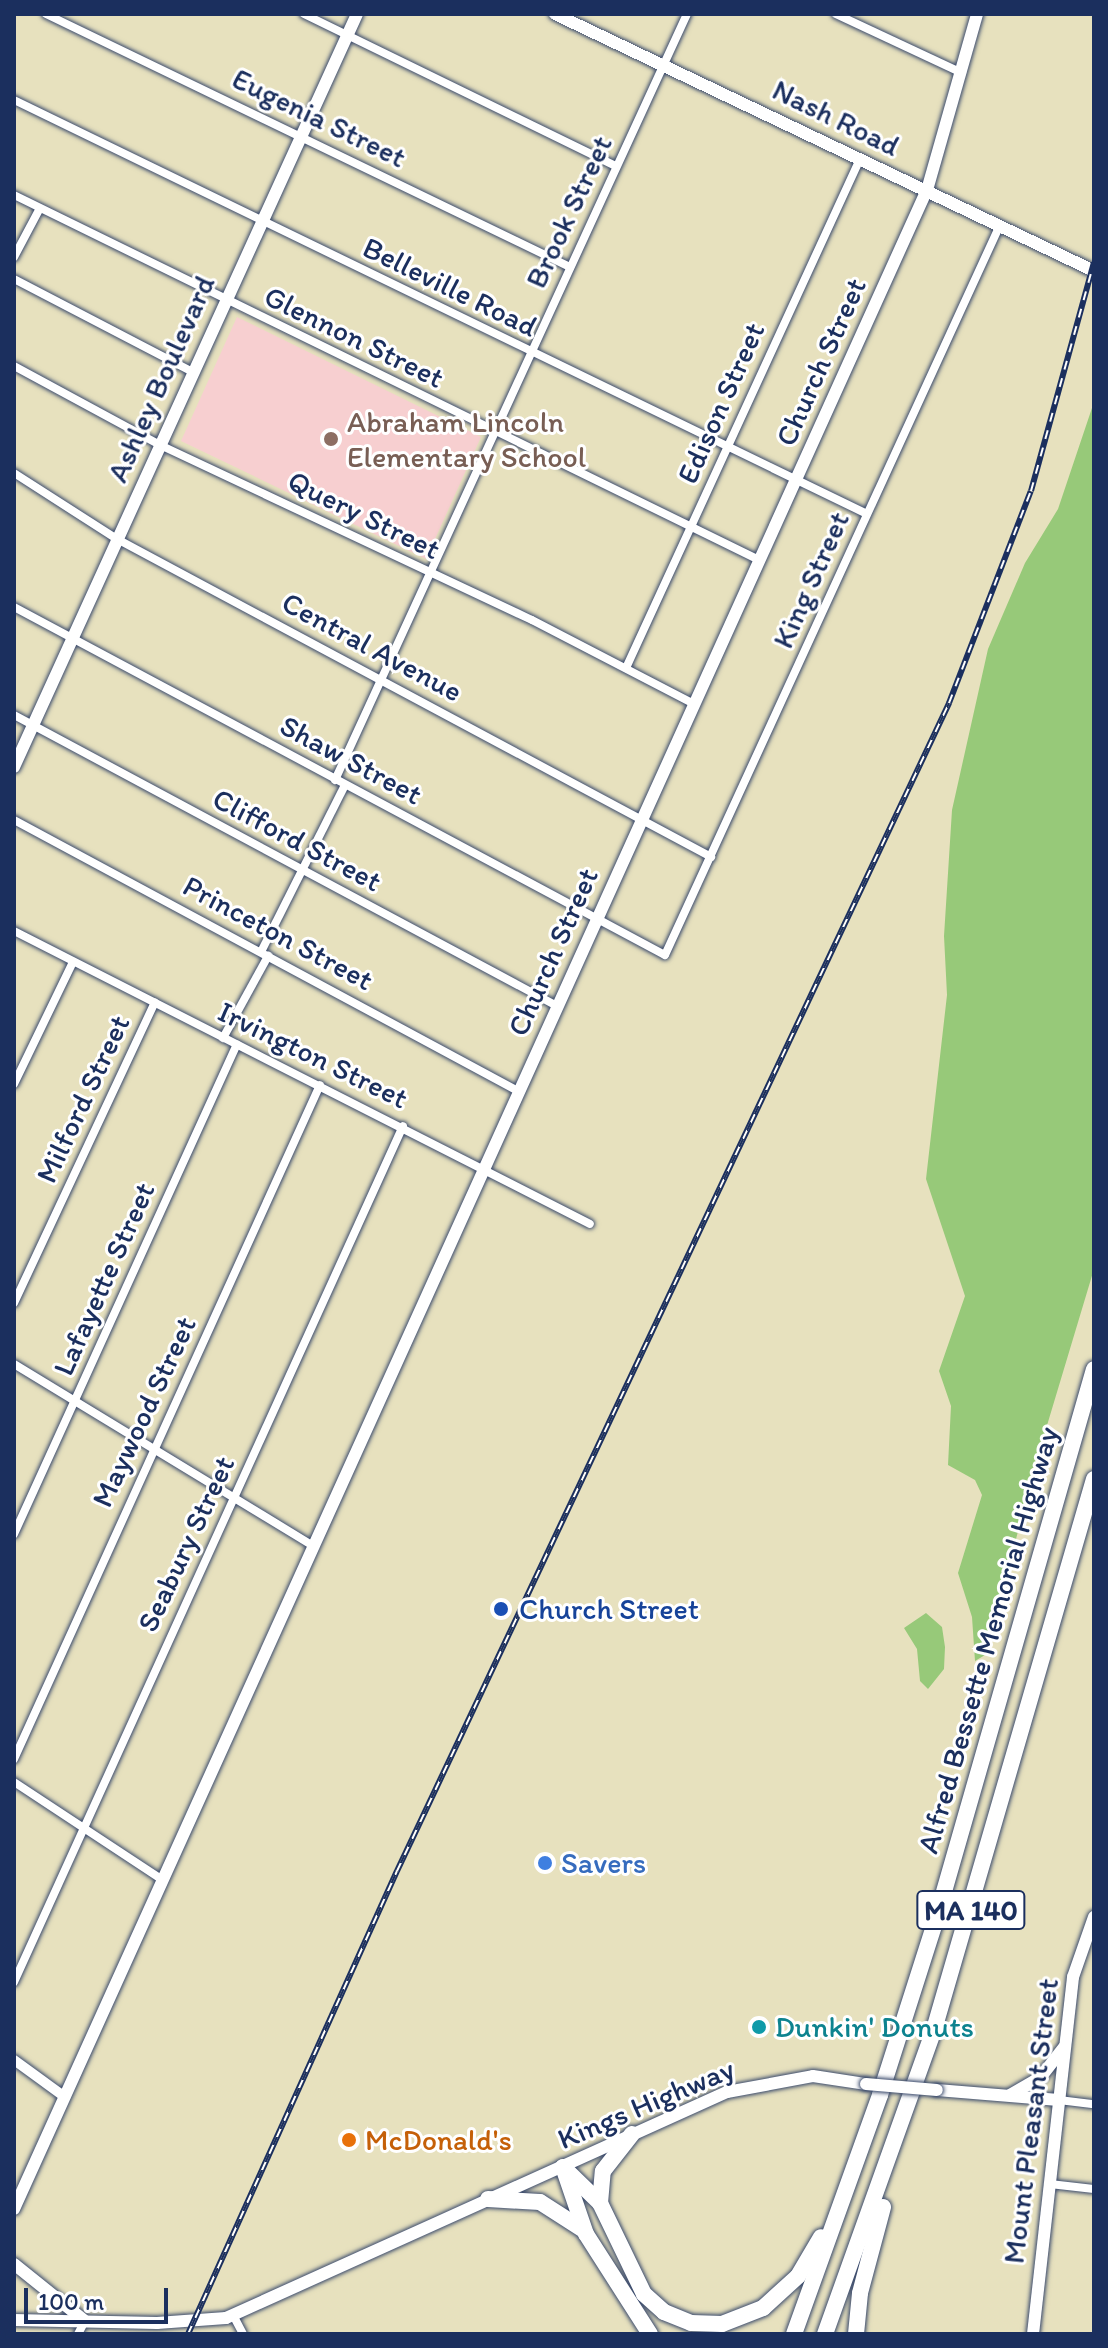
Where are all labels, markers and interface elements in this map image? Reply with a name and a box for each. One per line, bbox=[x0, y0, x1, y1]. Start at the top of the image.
street label: Eugenia Street bbox=[227, 61, 411, 175]
street label: Nash Road bbox=[767, 72, 905, 164]
street label: Brook Street bbox=[518, 130, 620, 294]
street label: Belleville Road bbox=[357, 229, 543, 345]
street label: Ashley Boulevard bbox=[99, 270, 223, 488]
street label: Church Street bbox=[768, 273, 874, 451]
street label: Glennon Street bbox=[259, 278, 449, 396]
street label: Edison Street bbox=[669, 317, 773, 489]
place label: Abraham Lincoln Elementary School bbox=[347, 404, 586, 474]
marker: Abraham Lincoln Elementary School bbox=[322, 430, 340, 448]
street label: Query Street bbox=[282, 463, 446, 567]
street label: King Street bbox=[765, 506, 857, 654]
street label: Central Avenue bbox=[276, 585, 468, 709]
street label: Shaw Street bbox=[274, 708, 428, 812]
street label: Clifford Street bbox=[206, 780, 388, 900]
street label: Church Street bbox=[500, 863, 606, 1041]
street label: Princeton Street bbox=[177, 868, 379, 998]
street label: Irvington Street bbox=[212, 994, 414, 1116]
street label: Milford Street bbox=[28, 1009, 138, 1189]
street label: Lafayette Street bbox=[45, 1177, 163, 1381]
street label: Maywood Street bbox=[84, 1311, 204, 1513]
street label: Alfred Bessette Memorial Highway bbox=[910, 1422, 1066, 1858]
street label: Seabury Street bbox=[130, 1450, 242, 1638]
place label: Church Street bbox=[519, 1591, 699, 1627]
marker: Church Street bbox=[490, 1598, 512, 1620]
place label: Savers bbox=[561, 1845, 646, 1881]
marker: Savers bbox=[536, 1854, 554, 1872]
road number: MA 140 bbox=[915, 1886, 1027, 1934]
street label: Mount Pleasant Street bbox=[996, 1976, 1066, 2266]
place label: Dunkin' Donuts bbox=[775, 2009, 974, 2045]
marker: Dunkin' Donuts bbox=[750, 2018, 768, 2036]
street label: Kings Highway bbox=[553, 2051, 739, 2157]
place label: McDonald's bbox=[365, 2122, 512, 2158]
marker: McDonald's bbox=[340, 2131, 358, 2149]
scale bar bbox=[28, 2272, 172, 2322]
text: 100 m bbox=[38, 2287, 104, 2316]

